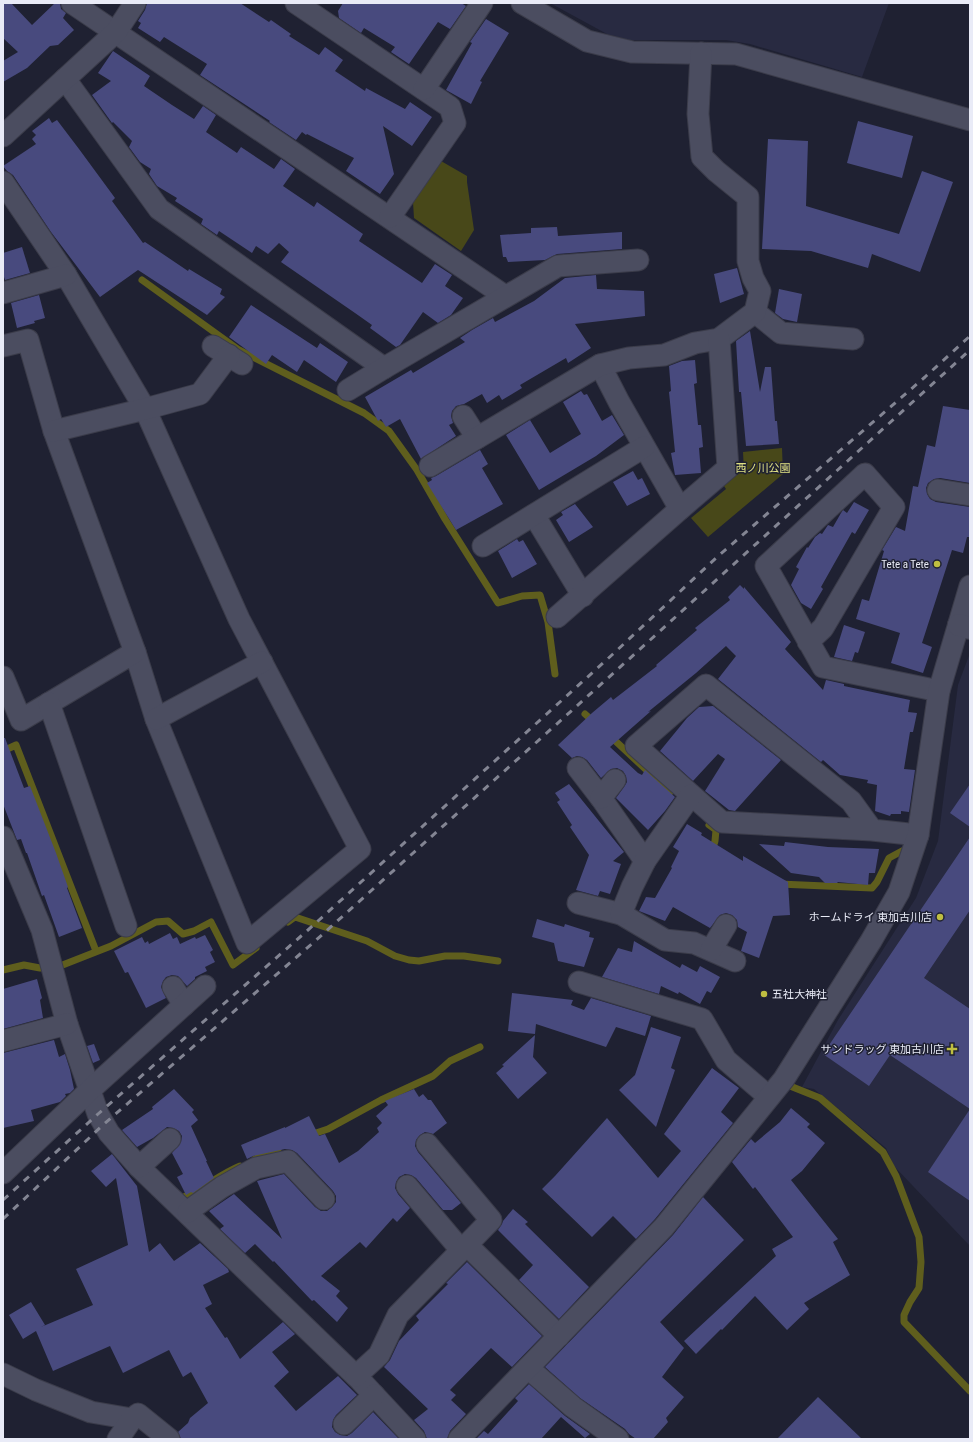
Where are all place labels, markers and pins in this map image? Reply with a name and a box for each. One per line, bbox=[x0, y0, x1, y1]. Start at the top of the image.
place label: Tete a Tete bbox=[881, 558, 929, 571]
marker: Tete a Tete bbox=[932, 559, 942, 569]
place label: ホームドライ 東加古川店 bbox=[809, 911, 932, 924]
marker: ホームドライ 東加古川店 bbox=[935, 912, 945, 922]
place label: 五社大神社 bbox=[772, 988, 827, 1001]
marker: 五社大神社 bbox=[759, 989, 769, 999]
place label: サンドラッグ 東加古川店 bbox=[820, 1043, 944, 1056]
marker: サンドラッグ 東加古川店 bbox=[947, 1044, 957, 1054]

